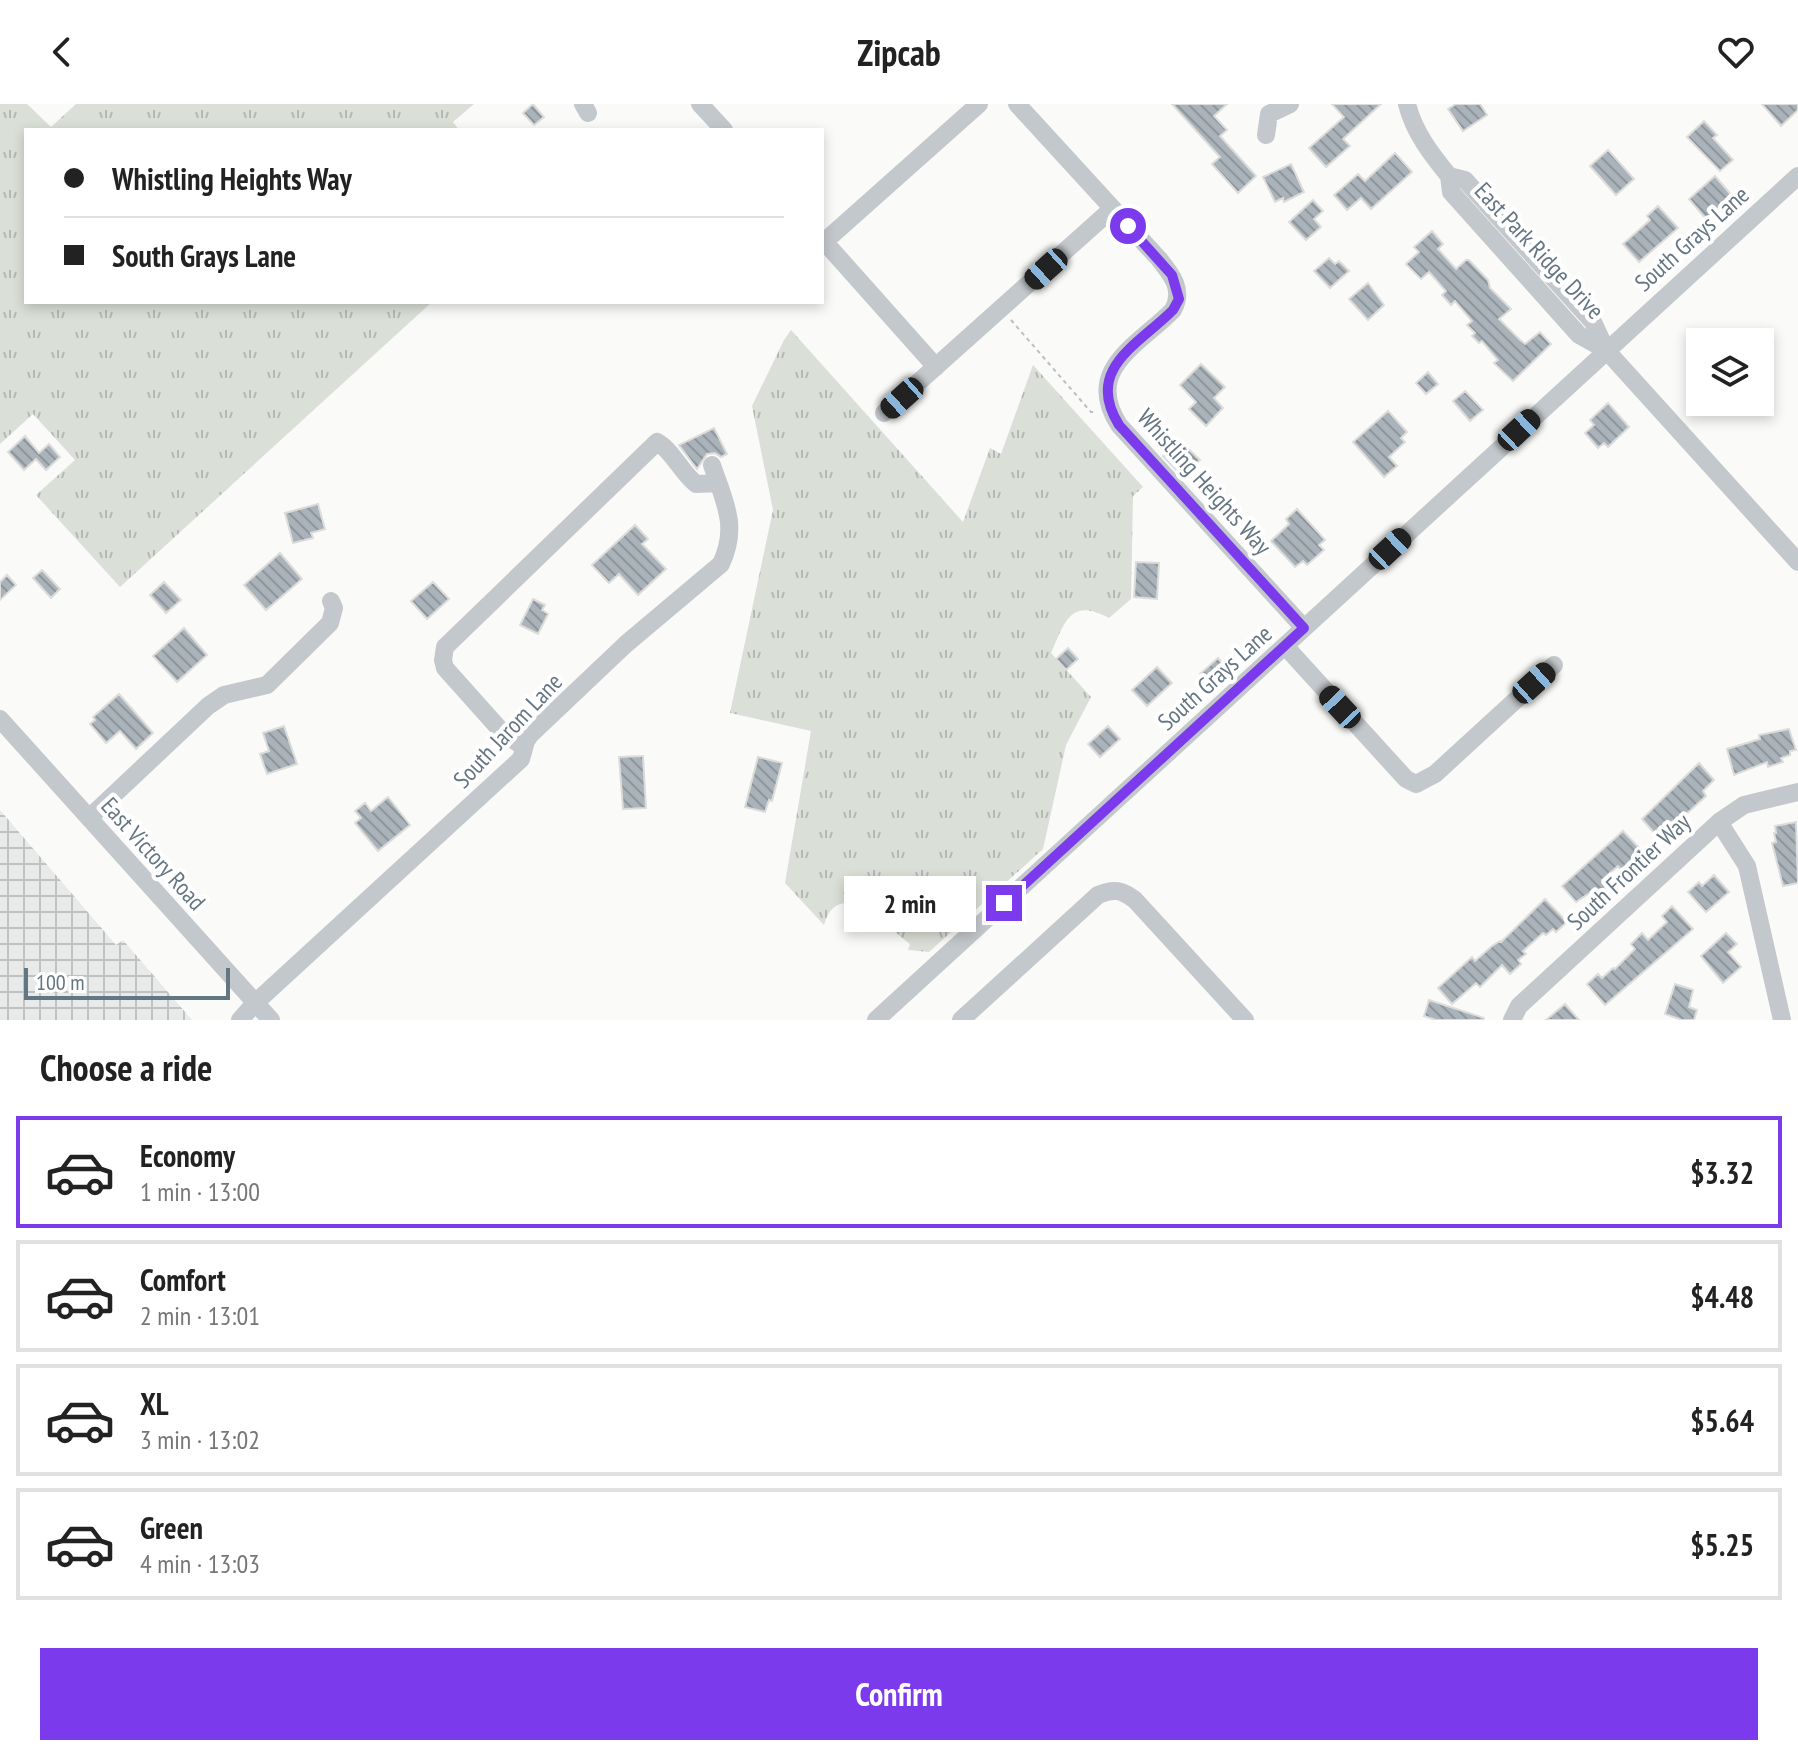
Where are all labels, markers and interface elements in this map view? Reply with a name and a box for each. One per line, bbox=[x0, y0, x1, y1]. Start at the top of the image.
text: Zipcab bbox=[857, 29, 941, 76]
icon: back bbox=[40, 30, 84, 74]
icon: heart bbox=[1714, 30, 1758, 74]
text: Whistling Heights Way bbox=[112, 159, 352, 198]
street label: East Park Ridge Drive bbox=[1468, 176, 1611, 326]
street label: South Grays Lane bbox=[1628, 179, 1755, 298]
route start bbox=[1110, 208, 1146, 244]
text: South Grays Lane bbox=[112, 236, 296, 275]
car bbox=[1020, 244, 1072, 294]
map controls bbox=[1686, 328, 1774, 416]
button: layers bbox=[1686, 328, 1774, 416]
car bbox=[876, 373, 928, 423]
street label: Whistling Heights Way bbox=[1131, 402, 1278, 561]
car bbox=[1493, 405, 1545, 455]
car bbox=[1364, 524, 1416, 574]
street label: South Grays Lane bbox=[1151, 618, 1278, 737]
car bbox=[1508, 658, 1560, 708]
street label: South Jarom Lane bbox=[447, 667, 569, 795]
car bbox=[1315, 681, 1365, 733]
street label: East Victory Road bbox=[94, 791, 212, 917]
street label: South Frontier Way bbox=[1560, 807, 1697, 937]
callout: 2 min bbox=[844, 875, 976, 931]
route end bbox=[986, 885, 1022, 921]
text: 2 min bbox=[884, 887, 936, 920]
scale bar bbox=[24, 964, 230, 1000]
text: 100 m bbox=[36, 968, 85, 996]
text: Choose a ride bbox=[40, 1044, 212, 1091]
icon: car bbox=[44, 1136, 116, 1208]
text: Economy bbox=[140, 1136, 235, 1175]
text: $3.32 bbox=[1690, 1153, 1754, 1192]
text: 1 min · 13:00 bbox=[140, 1175, 260, 1208]
icon: car bbox=[44, 1260, 116, 1332]
text: Comfort bbox=[140, 1260, 226, 1299]
text: $4.48 bbox=[1690, 1277, 1754, 1316]
text: 2 min · 13:01 bbox=[140, 1299, 260, 1332]
icon: car bbox=[44, 1384, 116, 1456]
text: XL bbox=[140, 1384, 169, 1423]
text: $5.64 bbox=[1690, 1401, 1754, 1440]
text: 3 min · 13:02 bbox=[140, 1423, 260, 1456]
icon: car bbox=[44, 1508, 116, 1580]
text: Green bbox=[140, 1508, 203, 1547]
text: $5.25 bbox=[1690, 1525, 1754, 1564]
text: 4 min · 13:03 bbox=[140, 1547, 260, 1580]
button: Confirm bbox=[40, 1648, 1758, 1740]

